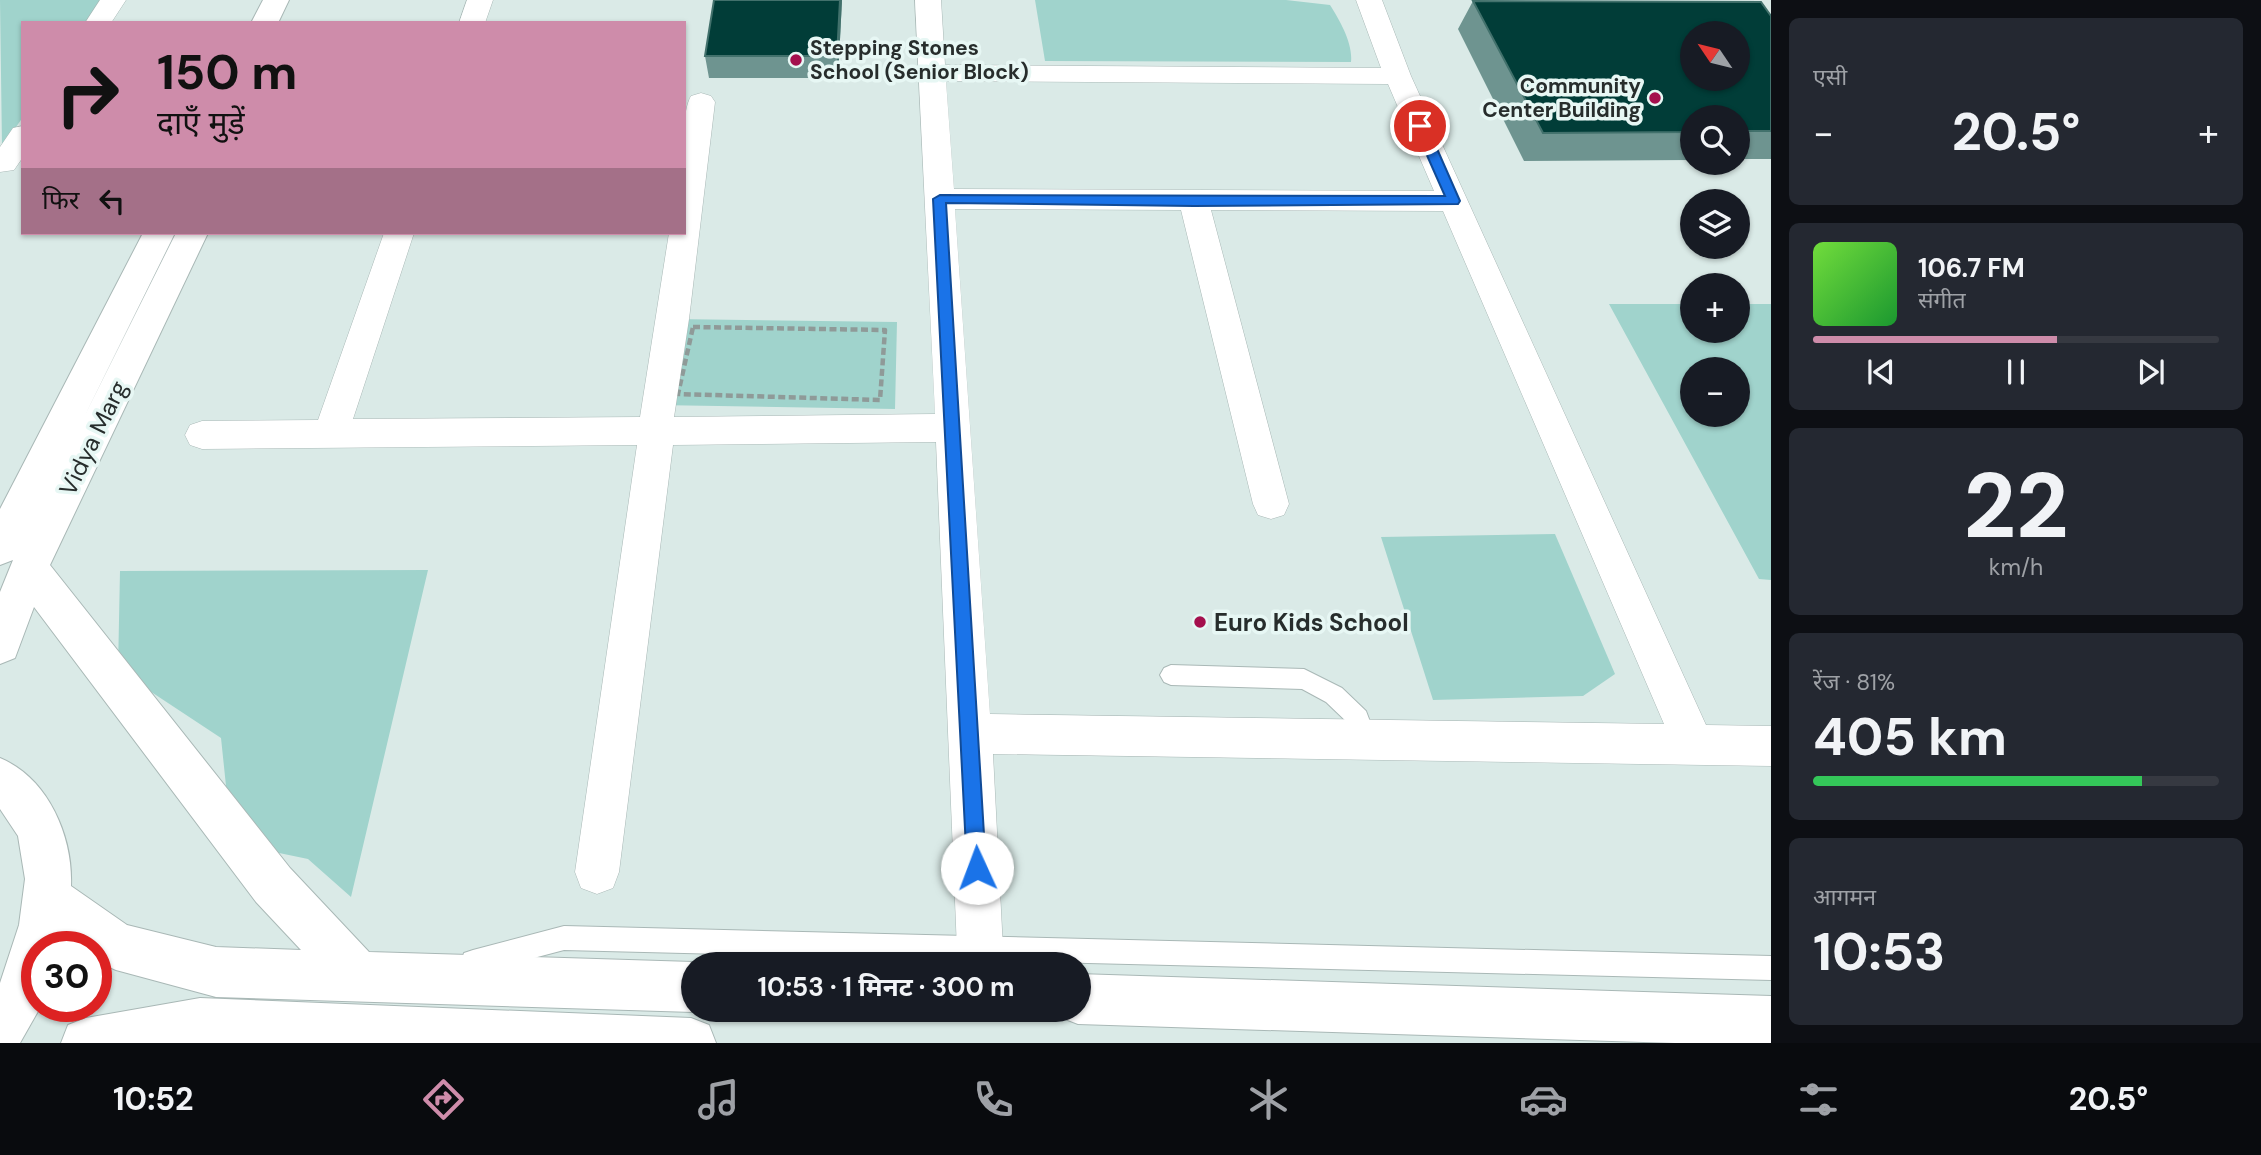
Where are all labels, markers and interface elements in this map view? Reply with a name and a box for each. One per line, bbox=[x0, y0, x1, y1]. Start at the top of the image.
north arrow bbox=[1680, 21, 1750, 91]
map controls bbox=[1680, 21, 1750, 427]
place label: Stepping Stones School (Senior Block) bbox=[810, 34, 1029, 86]
text: 150 m bbox=[157, 40, 297, 104]
icon: right bbox=[42, 49, 133, 140]
marker: Stepping Stones School (Senior Block) bbox=[788, 52, 804, 68]
text: एसी bbox=[1813, 62, 1847, 92]
place label: Community Center Building bbox=[1482, 72, 1641, 124]
marker: Community Center Building bbox=[1647, 90, 1663, 106]
pin bbox=[1390, 96, 1450, 156]
text: 20.5° bbox=[1952, 98, 2080, 166]
text: दाएँ मुड़ें bbox=[157, 102, 245, 144]
button: search bbox=[1680, 105, 1750, 175]
icon: arrive bbox=[1401, 107, 1439, 145]
text: − bbox=[1813, 108, 1834, 158]
text: + bbox=[2198, 108, 2219, 158]
icon: left bbox=[93, 182, 131, 220]
text: फिर bbox=[42, 183, 79, 217]
button: layers bbox=[1680, 189, 1750, 259]
text: 106.7 FM bbox=[1918, 251, 2025, 285]
button: + bbox=[1680, 273, 1750, 343]
text: संगीत bbox=[1918, 285, 1966, 315]
icon: previous bbox=[1862, 353, 1900, 391]
icon: pause bbox=[1997, 353, 2035, 391]
icon: next bbox=[2132, 353, 2170, 391]
button: − bbox=[1680, 357, 1750, 427]
street label: Vidya Marg bbox=[52, 375, 134, 501]
text: 22 bbox=[1963, 447, 2069, 565]
text: km/h bbox=[1989, 552, 2043, 582]
place label: Euro Kids School bbox=[1214, 607, 1409, 638]
marker: Euro Kids School bbox=[1192, 614, 1208, 630]
text: रेंज · 81% bbox=[1813, 667, 1895, 697]
text: 405 km bbox=[1813, 703, 2007, 771]
position arrow bbox=[940, 831, 1014, 905]
text: आगमन bbox=[1813, 882, 1876, 912]
text: 10:53 bbox=[1813, 918, 1945, 986]
speed limit sign: 30 bbox=[21, 931, 112, 1022]
text: 10:53 · 1 मिनट · 300 m bbox=[758, 970, 1014, 1004]
icon: directions bbox=[419, 1075, 468, 1124]
icon: music bbox=[694, 1075, 743, 1124]
icon: phone bbox=[969, 1075, 1018, 1124]
icon: climate bbox=[1244, 1075, 1293, 1124]
icon: car bbox=[1519, 1075, 1568, 1124]
icon: filters bbox=[1794, 1075, 1843, 1124]
text: 10:52 bbox=[113, 1078, 193, 1120]
text: 20.5° bbox=[2069, 1078, 2148, 1120]

